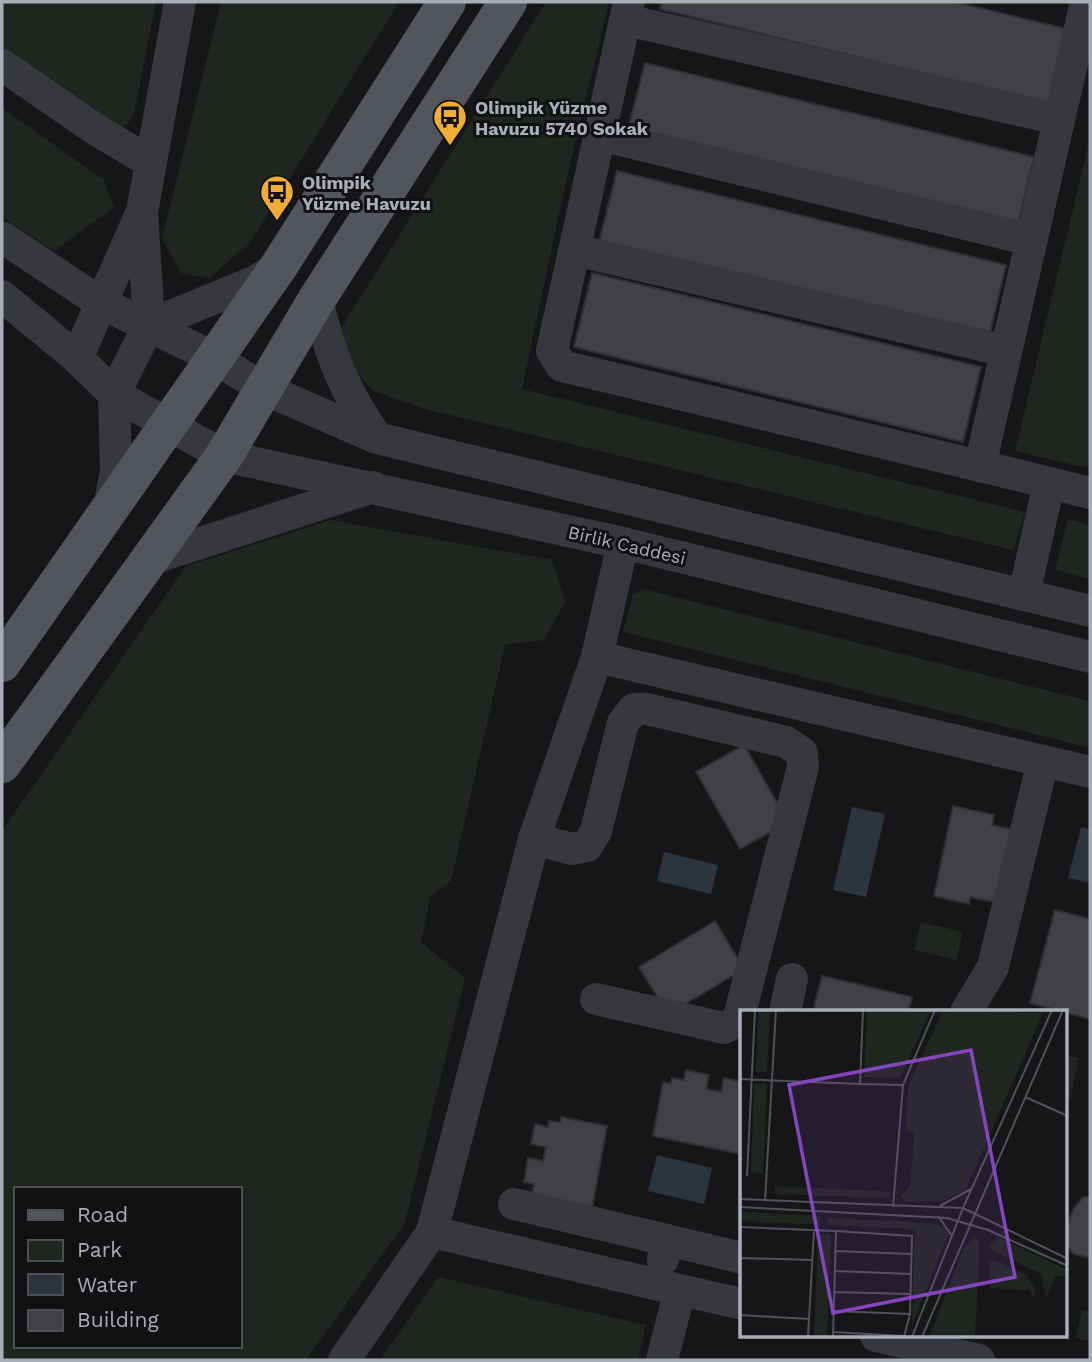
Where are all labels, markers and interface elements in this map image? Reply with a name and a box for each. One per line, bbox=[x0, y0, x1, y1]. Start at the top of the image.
place label: Olimpik Yüzme Havuzu 5740 Sokak bbox=[475, 97, 649, 139]
bus stop icon: Olimpik Yüzme Havuzu 5740 Sokak bbox=[431, 98, 469, 147]
place label: Olimpik Yüzme Havuzu bbox=[302, 172, 431, 214]
bus stop icon: Olimpik Yüzme Havuzu bbox=[258, 173, 296, 222]
street label: Birlik Caddesi bbox=[566, 521, 688, 569]
inset map bbox=[740, 1010, 1068, 1338]
legend bbox=[14, 1187, 242, 1348]
text: Road bbox=[77, 1202, 128, 1227]
text: Park bbox=[77, 1237, 122, 1262]
text: Water bbox=[77, 1272, 138, 1297]
text: Building bbox=[77, 1307, 159, 1332]

